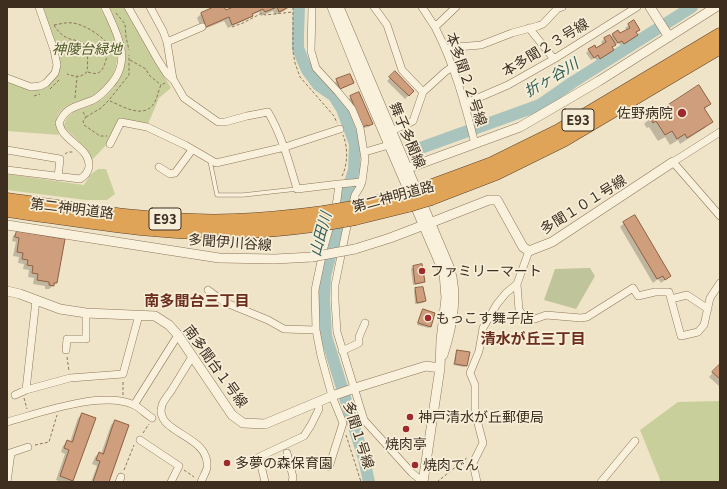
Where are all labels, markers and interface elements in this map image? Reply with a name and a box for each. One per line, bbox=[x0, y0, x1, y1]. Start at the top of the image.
street label: 本多聞２３号線 bbox=[499, 15, 591, 79]
street label: 本多聞２２号線 bbox=[443, 30, 491, 128]
park label: 神陵台緑地 bbox=[52, 41, 122, 57]
water label: 折ヶ谷川 bbox=[521, 54, 581, 100]
street label: 舞子多聞線 bbox=[387, 100, 429, 170]
place label: 佐野病院 bbox=[617, 105, 673, 121]
marker: 佐野病院 bbox=[676, 107, 688, 119]
road number: E93 bbox=[562, 109, 594, 131]
street label: 多聞１０１号線 bbox=[537, 171, 629, 237]
street label: 第二神明道路 bbox=[350, 177, 436, 215]
street label: 第二神明道路 bbox=[29, 195, 115, 221]
road number: E93 bbox=[149, 208, 181, 230]
water label: 山田川 bbox=[305, 210, 335, 258]
street label: 多聞伊川谷線 bbox=[188, 231, 272, 253]
place label: ファミリーマート bbox=[430, 263, 542, 279]
marker: ファミリーマート bbox=[417, 266, 427, 276]
district label: 南多聞台三丁目 bbox=[145, 291, 249, 309]
place label: もっこす舞子店 bbox=[436, 310, 534, 326]
marker: もっこす舞子店 bbox=[423, 313, 433, 323]
street label: 南多聞台１号線 bbox=[180, 321, 252, 411]
district label: 清水が丘三丁目 bbox=[481, 329, 585, 347]
street label: 多聞１号線 bbox=[340, 399, 378, 471]
place label: 神戸清水が丘郵便局 bbox=[418, 409, 544, 425]
marker: 神戸清水が丘郵便局 bbox=[405, 412, 415, 422]
marker: 焼肉亭 bbox=[401, 424, 411, 434]
place label: 焼肉亭 bbox=[385, 436, 427, 452]
place label: 多夢の森保育園 bbox=[235, 455, 333, 471]
place label: 焼肉でん bbox=[423, 457, 479, 473]
marker: 多夢の森保育園 bbox=[222, 458, 232, 468]
marker: 焼肉でん bbox=[410, 460, 420, 470]

